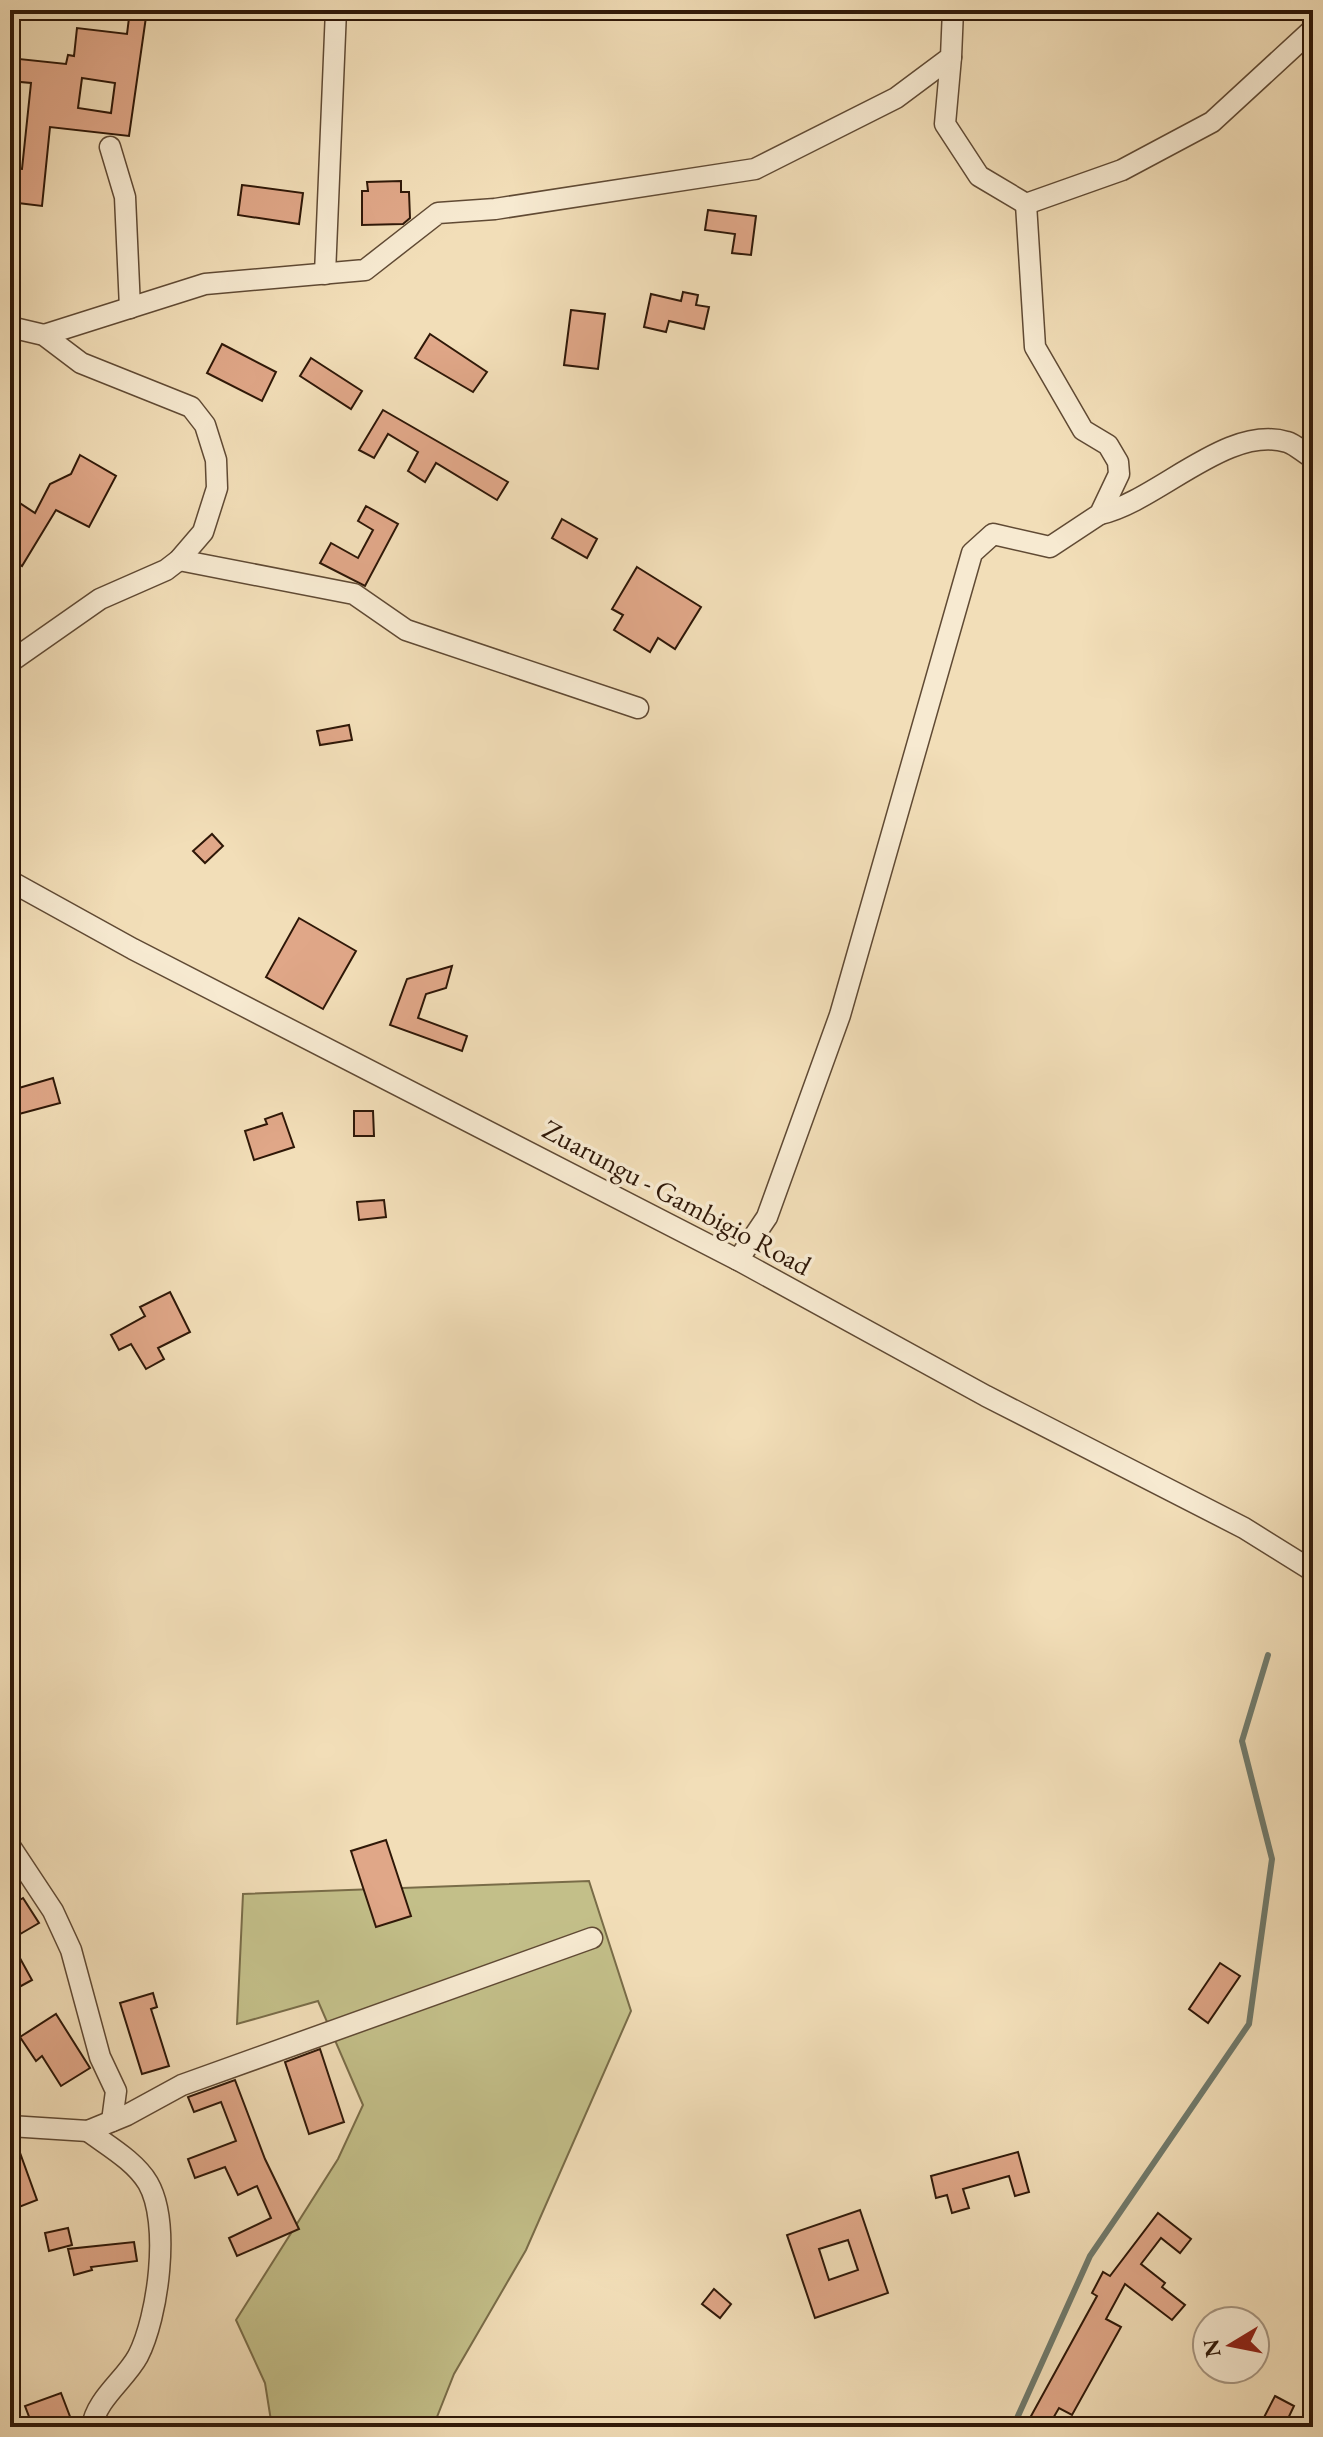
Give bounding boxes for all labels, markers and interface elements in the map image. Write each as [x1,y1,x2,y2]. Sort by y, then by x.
street label: Zuarungu - Gambigio Road [536,1111,818,1284]
north arrow [1191,2305,1271,2385]
text: N [1196,2337,1228,2360]

